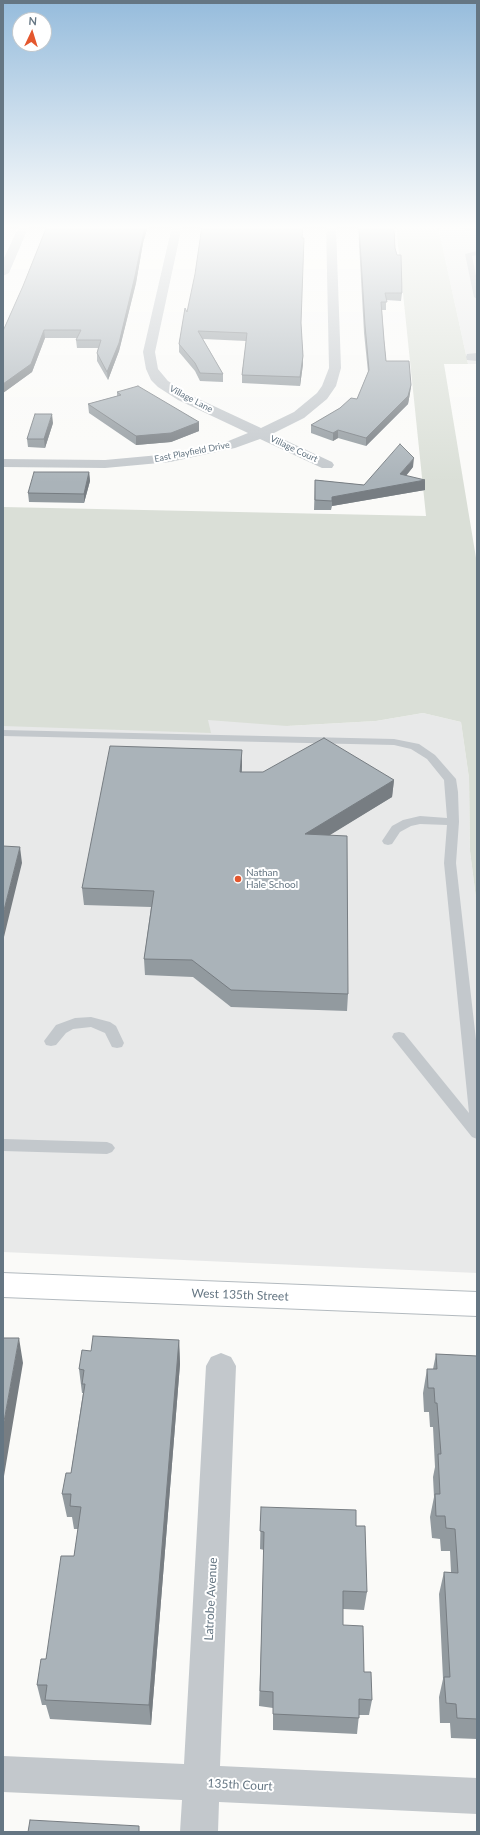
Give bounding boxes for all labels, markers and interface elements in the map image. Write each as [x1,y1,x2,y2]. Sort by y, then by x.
north arrow [12,12,52,52]
text: N [28,14,37,27]
street label: Village Lane [167,383,215,415]
street label: Village Court [269,433,319,465]
street label: East Playfield Drive [153,439,231,465]
place label: Nathan Hale School [246,867,298,890]
marker: Nathan Hale School [233,874,243,884]
street label: West 135th Street [191,1286,289,1304]
street label: Latrobe Avenue [202,1557,220,1641]
street label: 135th Court [207,1776,273,1794]

